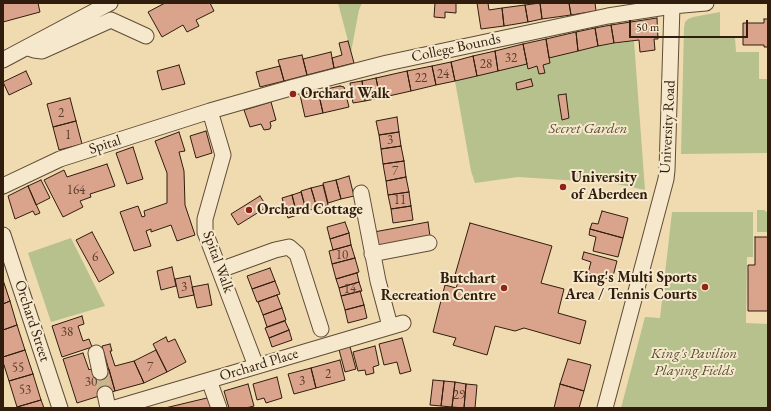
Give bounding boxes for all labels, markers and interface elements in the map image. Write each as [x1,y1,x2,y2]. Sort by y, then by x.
scale bar [631,12,750,38]
text: 50 m [636,19,659,35]
street label: College Bounds [410,30,502,66]
house number: 32 [505,50,517,66]
house number: 28 [480,56,492,72]
house number: 24 [437,66,449,82]
house number: 22 [415,70,427,86]
street label: University Road [657,80,679,174]
place label: Orchard Walk [301,85,390,103]
marker: Orchard Walk [288,89,298,99]
house number: 2 [58,105,64,121]
park label: Secret Garden [549,120,627,138]
house number: 1 [65,127,71,143]
street label: Spital [87,131,123,159]
house number: 3 [387,132,393,148]
house number: 7 [392,163,398,179]
place label: University of Aberdeen [571,169,648,204]
house number: 164 [67,182,85,198]
marker: University of Aberdeen [558,182,568,192]
house number: 11 [394,192,406,208]
place label: Orchard Cottage [257,201,363,219]
marker: Orchard Cottage [244,205,254,215]
street label: Spital Walk [198,229,238,295]
house number: 10 [336,247,348,263]
house number: 6 [92,249,98,265]
place label: King's Multi Sports Area / Tennis Courts [565,269,697,304]
place label: Butchart Recreation Centre [381,270,496,305]
street label: Orchard Street [10,278,54,364]
house number: 3 [181,279,187,295]
house number: 14 [344,281,356,297]
marker: King's Multi Sports Area / Tennis Courts [700,282,710,292]
marker: Butchart Recreation Centre [499,283,509,293]
house number: 38 [61,324,73,340]
street label: Orchard Place [217,344,301,386]
park label: King's Pavilion Playing Fields [651,345,737,380]
house number: 7 [147,359,153,375]
house number: 55 [12,360,24,376]
house number: 2 [325,366,331,382]
house number: 3 [299,373,305,389]
house number: 30 [85,374,97,390]
house number: 53 [19,382,31,398]
house number: 29 [453,387,465,403]

